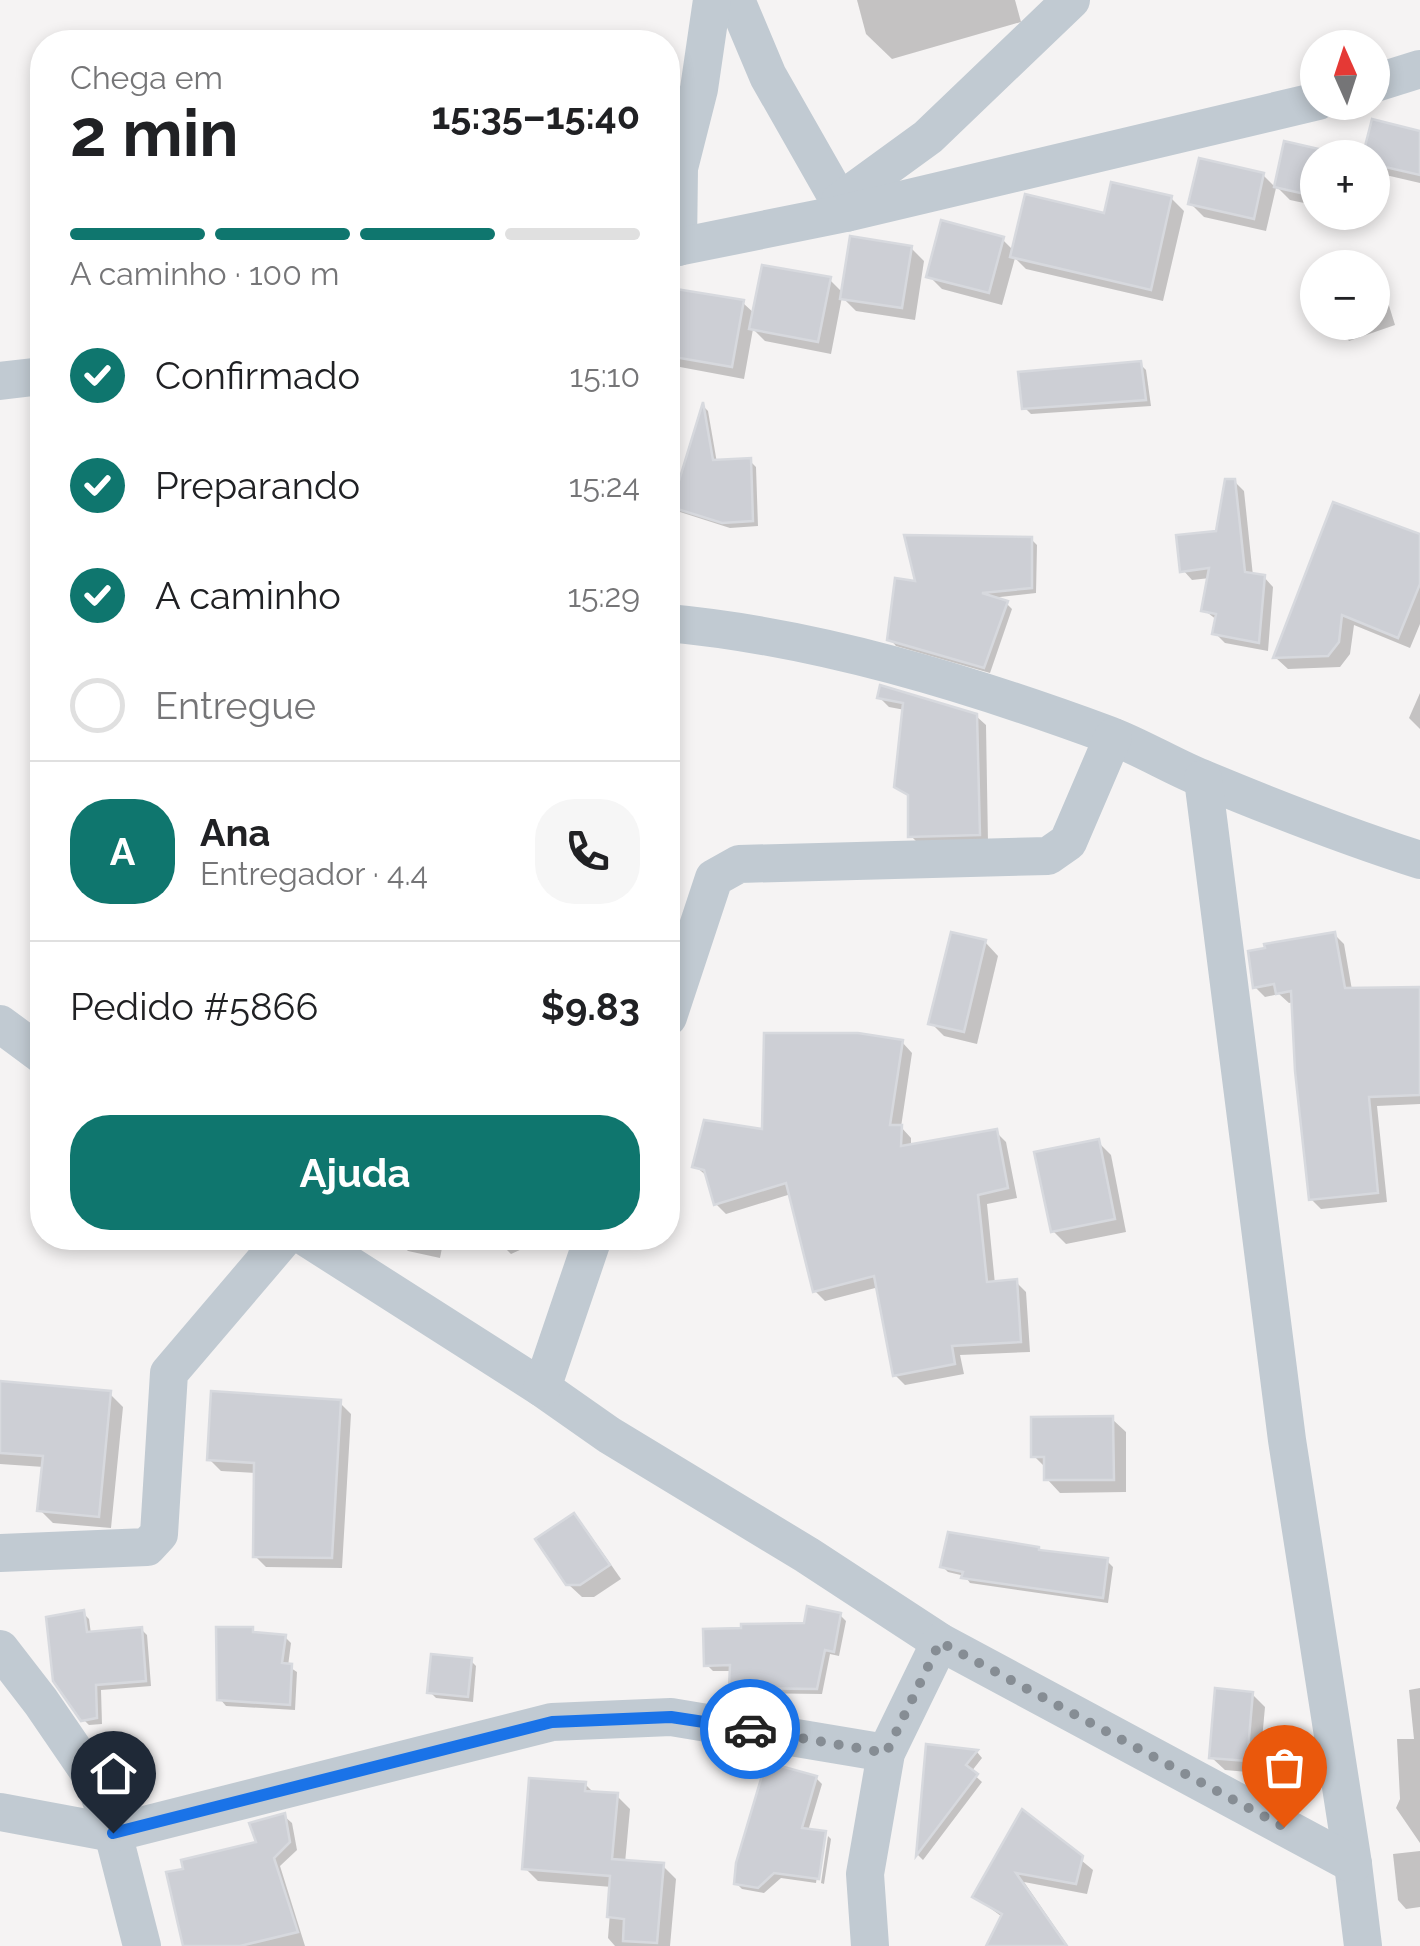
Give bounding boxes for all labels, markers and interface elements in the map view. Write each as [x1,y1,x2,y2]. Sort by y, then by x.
north arrow [1300,30,1390,120]
map controls [1300,30,1390,340]
text: Chega em [70,59,223,96]
text: 15:35–15:40 [431,93,640,138]
text: 2 min [70,95,239,171]
button: + [1300,140,1390,230]
button: − [1300,250,1390,340]
text: A caminho · 100 m [70,255,339,292]
icon: check [70,348,125,403]
text: Confirmado [155,353,360,398]
text: 15:10 [570,357,640,394]
icon: check [70,458,125,513]
text: Preparando [155,463,360,508]
text: 15:24 [569,467,640,504]
icon: check [70,568,125,623]
text: A caminho [155,573,341,618]
text: 15:29 [567,577,640,614]
text: Entregue [155,683,316,728]
button: phone [535,799,640,904]
text: Ana [200,810,270,855]
text: A [110,829,135,874]
text: Entregador · 4.4 [200,855,428,892]
text: Pedido #5866 [70,984,318,1029]
text: $9.83 [541,984,640,1029]
button: Ajuda [70,1115,640,1230]
courier [700,1679,800,1779]
icon: car [723,1702,778,1757]
pin [1242,1725,1327,1828]
pin [71,1731,156,1834]
icon: bag [1257,1740,1312,1795]
icon: home [86,1746,141,1801]

